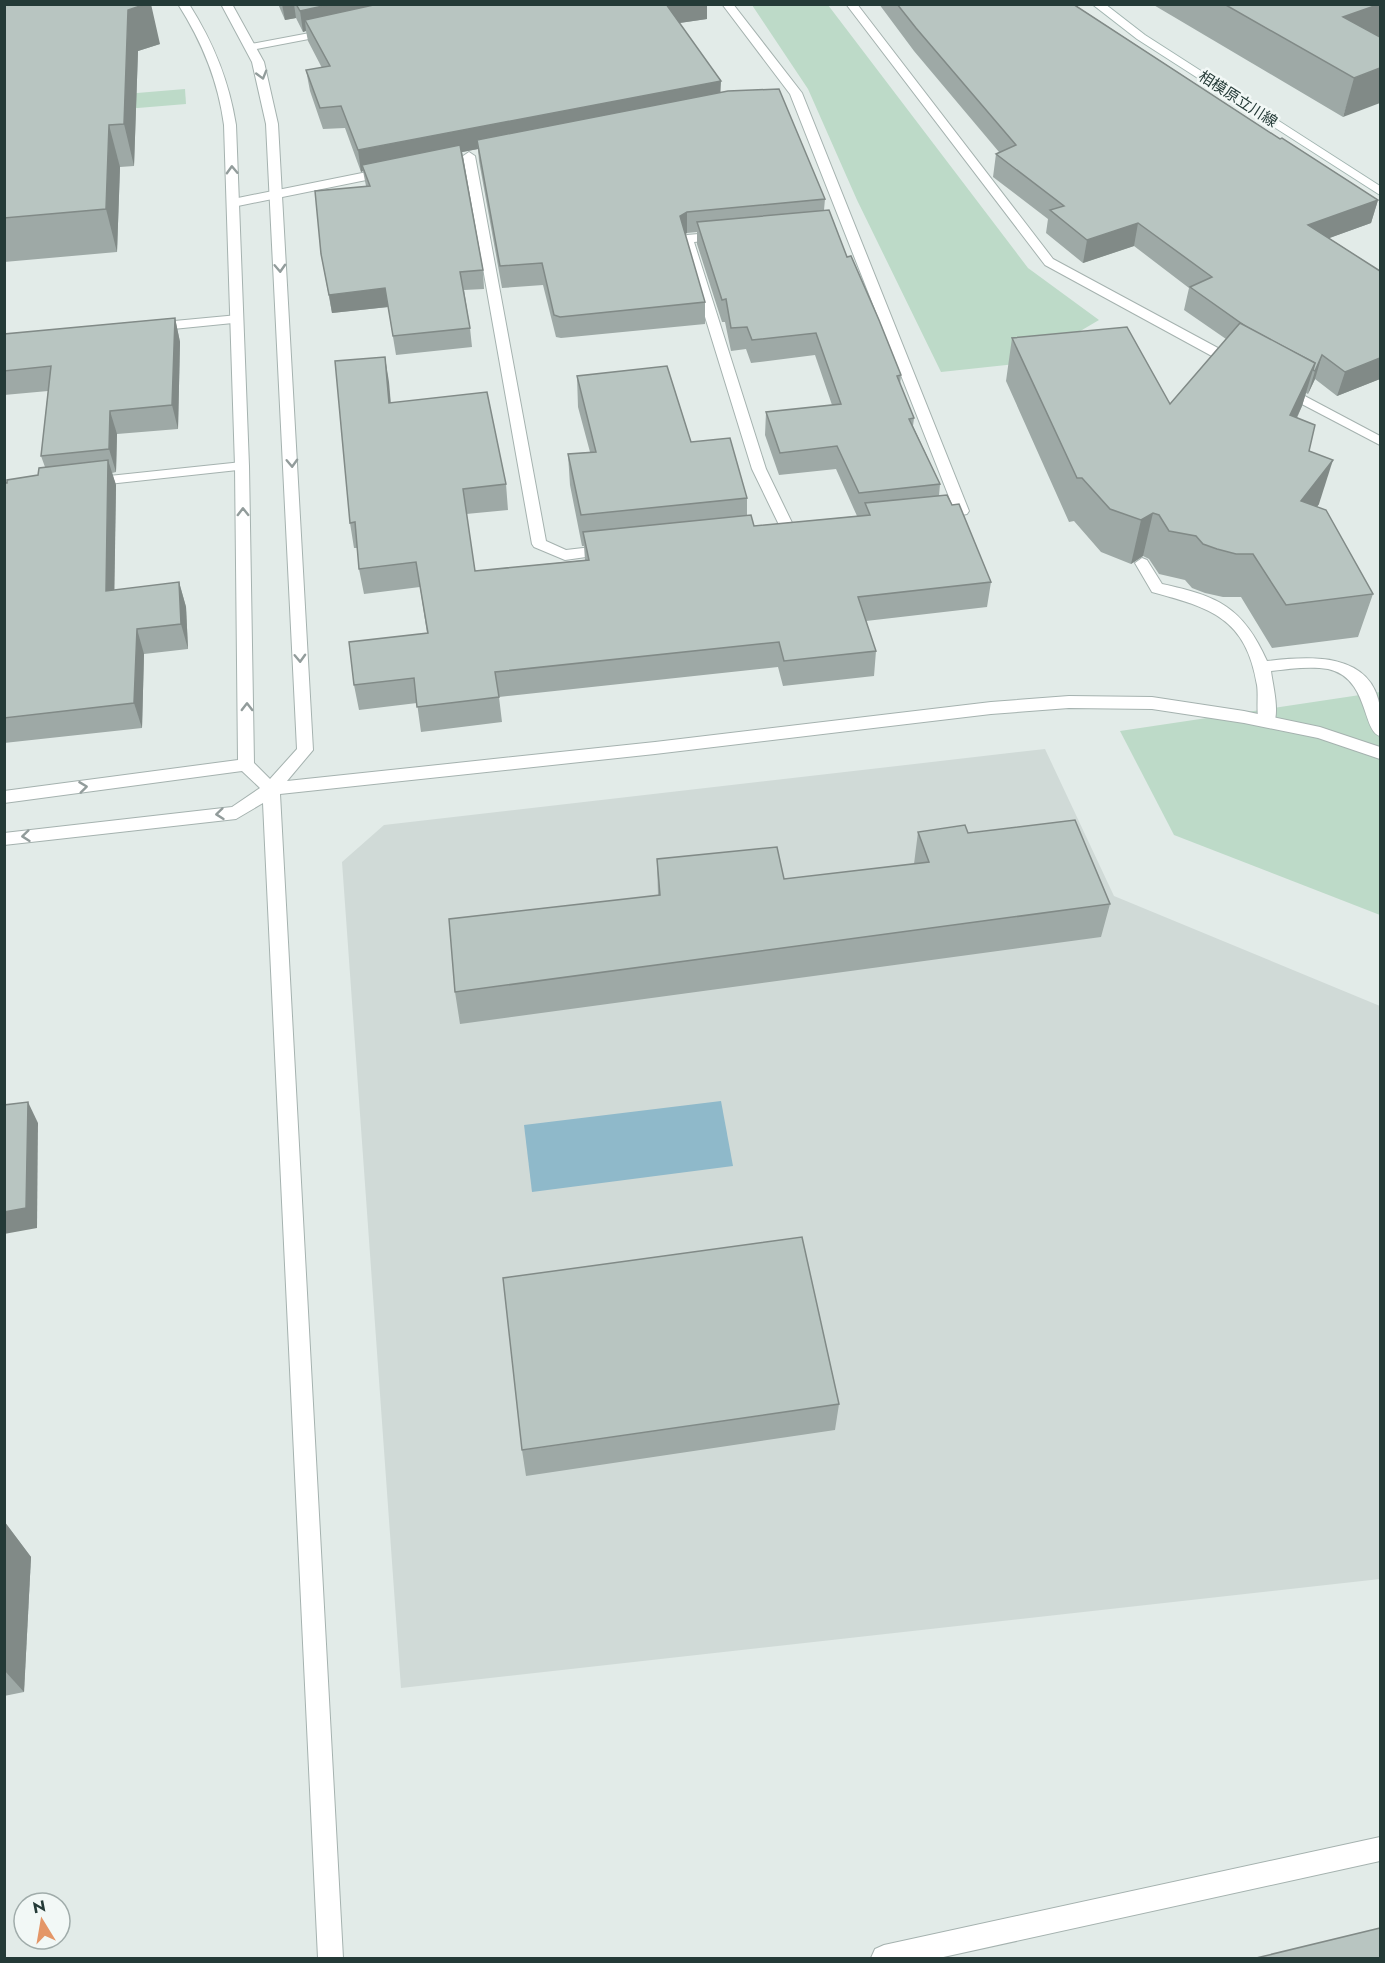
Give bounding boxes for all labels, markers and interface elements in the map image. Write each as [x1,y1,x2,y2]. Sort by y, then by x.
street label: 相模原立川線 [1194,65,1282,133]
one-way arrow [255,69,267,80]
one-way arrow [226,165,238,174]
one-way arrow [274,264,287,273]
one-way arrow [285,459,298,468]
one-way arrow [237,507,250,516]
one-way arrow [294,653,306,662]
one-way arrow [241,702,253,711]
one-way arrow [79,781,88,794]
one-way arrow [215,808,225,820]
one-way arrow [22,830,31,842]
north arrow [12,1891,72,1951]
text: N [31,1894,48,1919]

